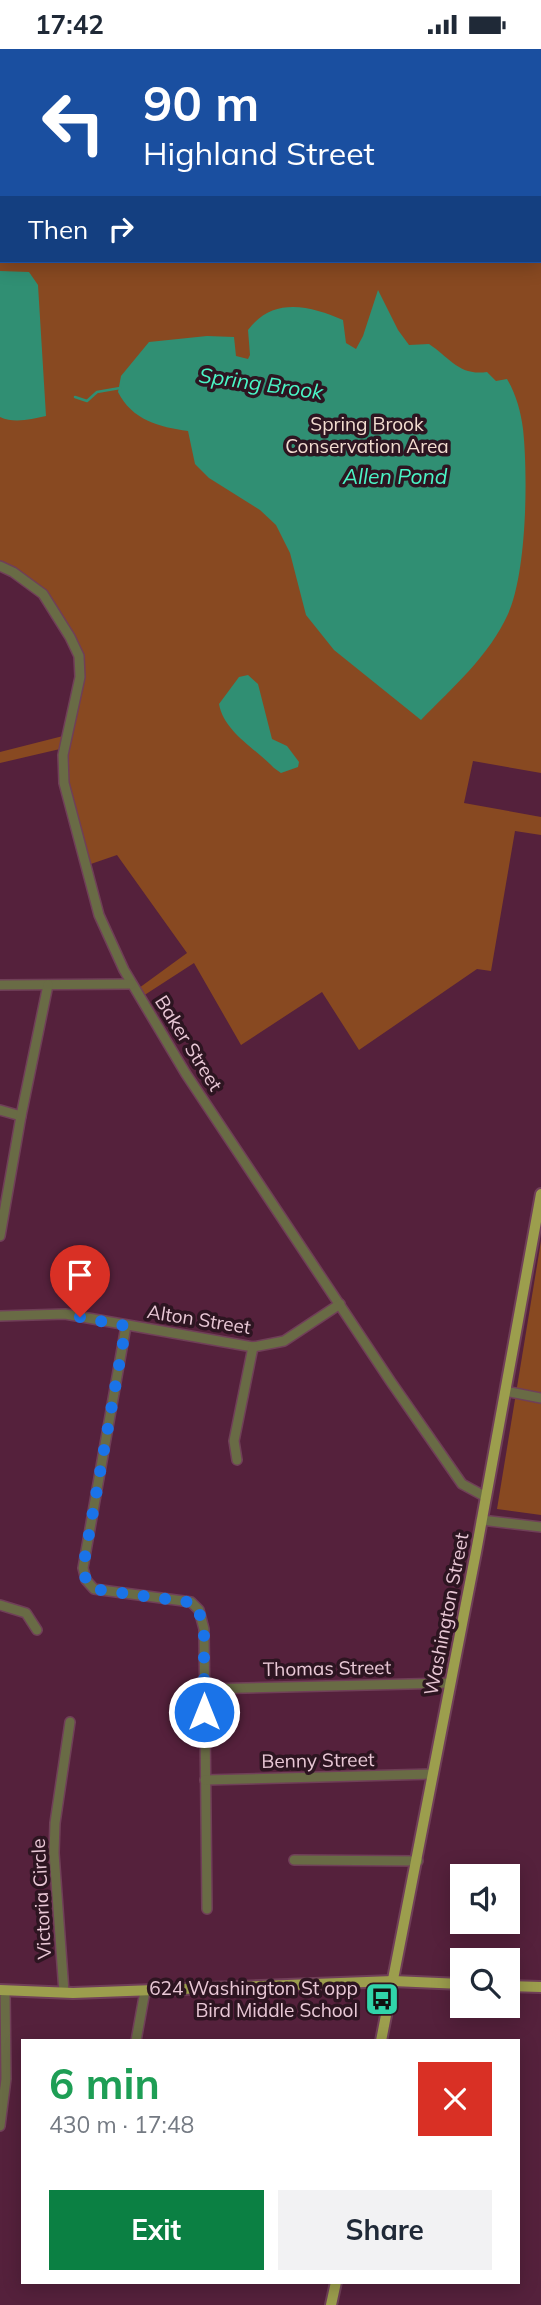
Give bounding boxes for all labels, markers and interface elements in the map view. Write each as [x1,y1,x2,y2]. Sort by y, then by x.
text: 17:42 [35,8,104,41]
text: 90 m [143,72,259,133]
icon: left [28,77,119,168]
text: Highland Street [143,133,375,173]
icon: right [102,210,140,248]
text: Then [28,213,88,246]
water label: Spring Brook [197,361,326,405]
park label: Spring Brook Conservation Area [285,412,449,458]
water label: Allen Pond [342,463,448,489]
street label: Baker Street [150,991,228,1096]
pin [50,1245,110,1317]
icon: arrive [61,1256,99,1294]
street label: Alton Street [146,1299,253,1339]
street label: Washington Street [418,1530,474,1697]
street label: Thomas Street [263,1655,392,1681]
position arrow [167,1675,241,1749]
street label: Benny Street [261,1747,375,1773]
street label: Victoria Circle [26,1838,56,1960]
map controls [450,1864,520,2018]
button: sound [450,1864,520,1934]
button: search [450,1948,520,2018]
place label: 624 Washington St opp Bird Middle School [149,1976,358,2022]
bus stop icon: 624 Washington St opp Bird Middle School [363,1980,401,2018]
text: 6 min [49,2057,160,2110]
button: close [418,2062,492,2136]
text: 430 m · 17:48 [49,2110,194,2139]
button: Exit [49,2190,264,2270]
button: Share [278,2190,492,2270]

